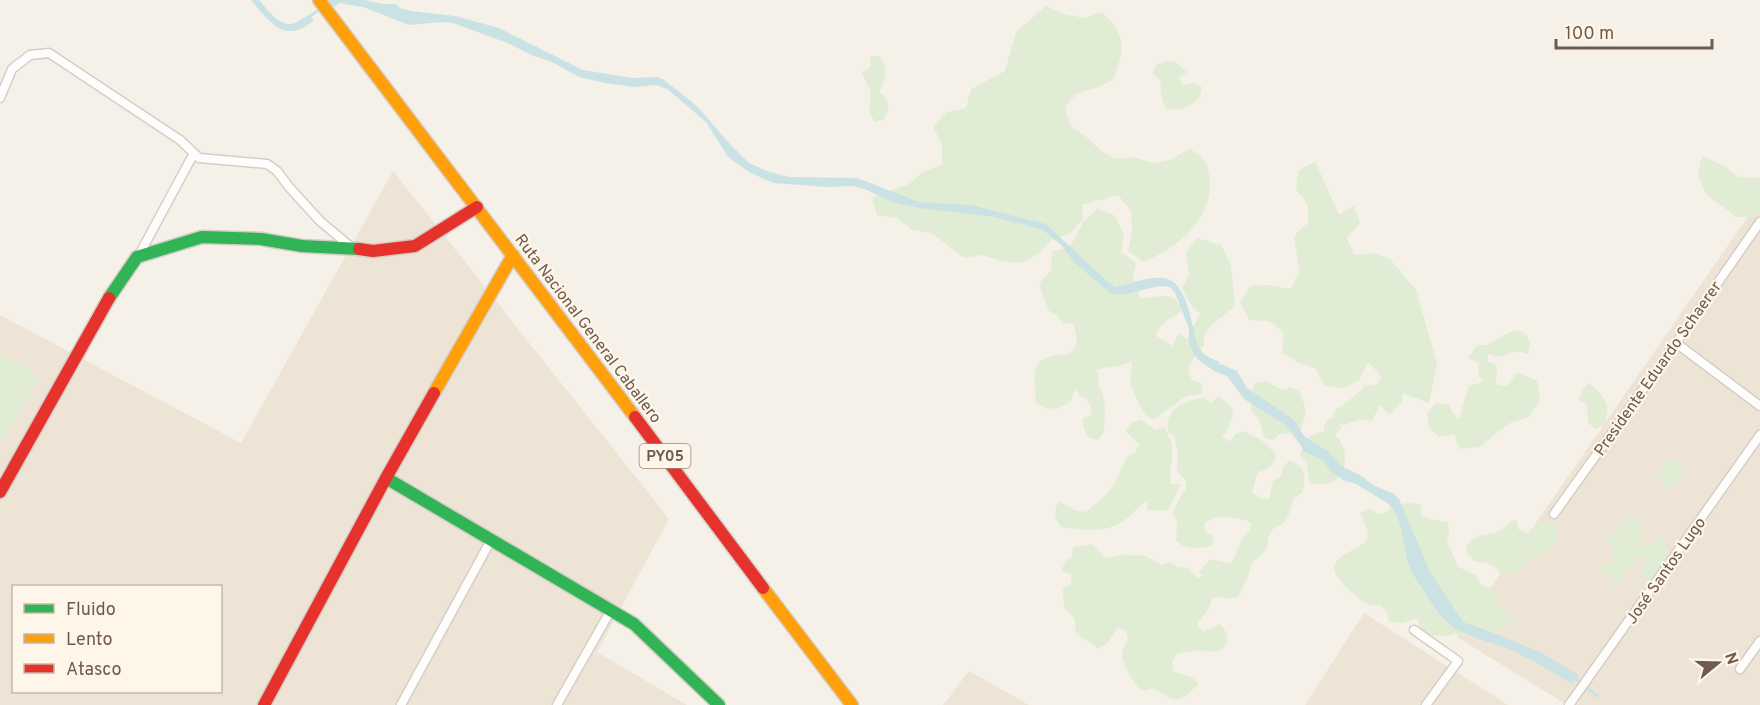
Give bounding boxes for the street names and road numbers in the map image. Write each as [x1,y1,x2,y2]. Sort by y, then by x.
street label: Ruta Nacional General Caballero [510,231,665,428]
street label: Presidente Eduardo Schaerer [1591,278,1727,460]
road number: PY05 [640,444,690,468]
street label: José Santos Lugo [1622,514,1711,628]

